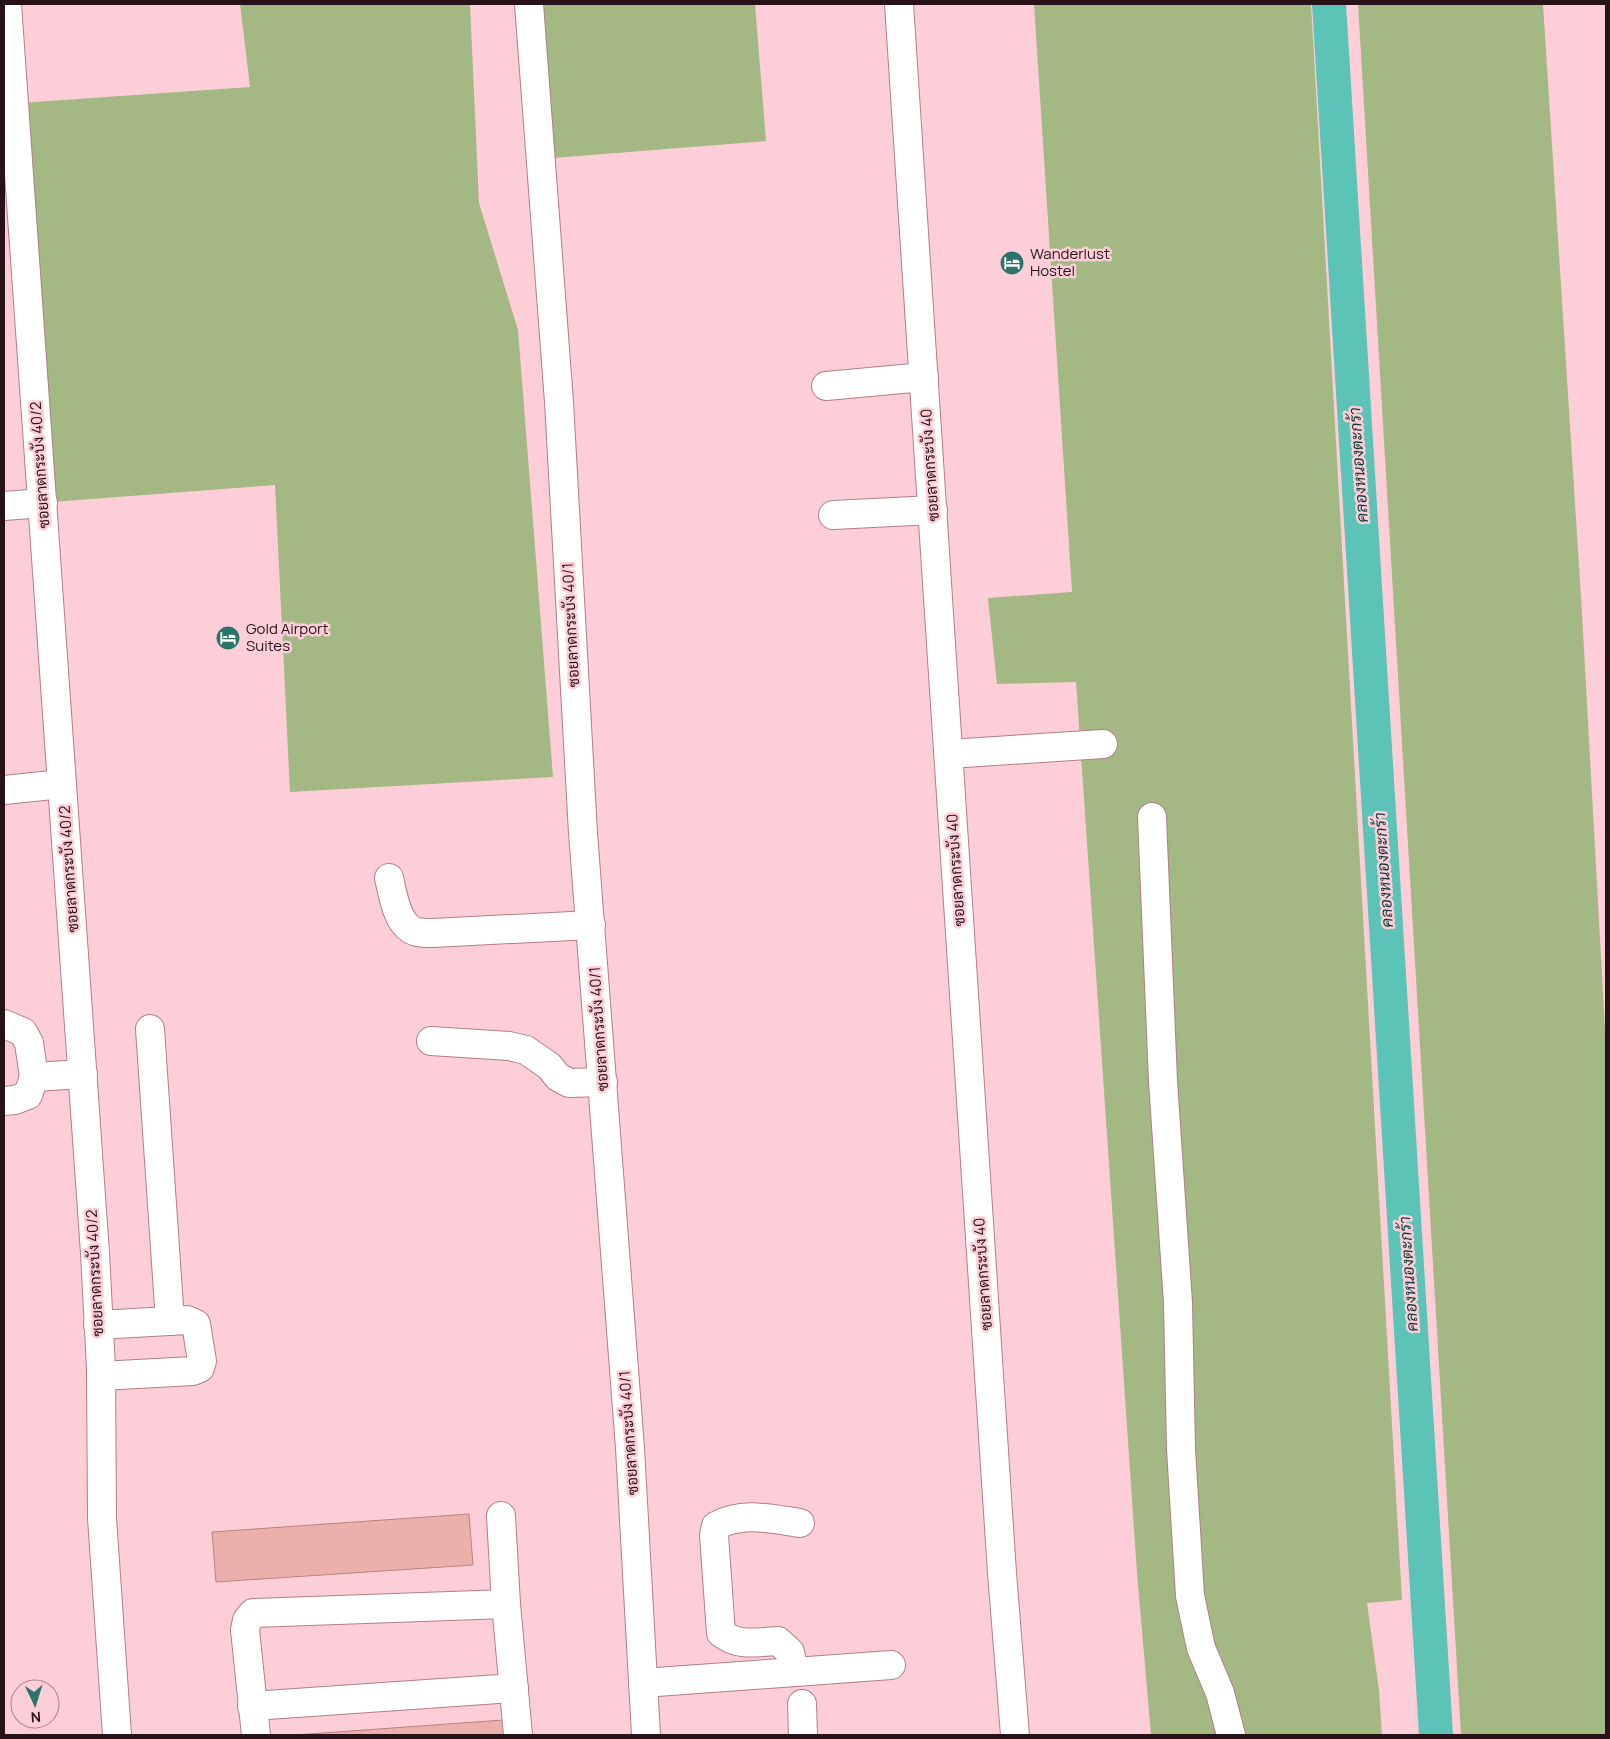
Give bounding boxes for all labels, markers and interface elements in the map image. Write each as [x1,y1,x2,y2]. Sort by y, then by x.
place label: Wanderlust Hostel [1030,243,1110,281]
hotel icon: Wanderlust Hostel [999,250,1025,276]
street label: ซอยลาดกระบัง 40/2 [25,401,54,529]
water label: คลองหนองตะกร้า [1343,406,1373,523]
street label: ซอยลาดกระบัง 40 [915,408,944,522]
street label: ซอยลาดกระบัง 40/1 [557,562,584,688]
place label: Gold Airport Suites [246,618,328,656]
hotel icon: Gold Airport Suites [215,625,241,651]
street label: ซอยลาดกระบัง 40/2 [54,805,83,933]
water label: คลองหนองตะกร้า [1368,811,1398,928]
street label: ซอยลาดกระบัง 40 [941,813,970,927]
street label: ซอยลาดกระบัง 40/1 [584,966,613,1092]
street label: ซอยลาดกระบัง 40/2 [81,1209,108,1337]
water label: คลองหนองตะกร้า [1393,1215,1423,1332]
street label: ซอยลาดกระบัง 40 [968,1217,997,1331]
street label: ซอยลาดกระบัง 40/1 [614,1370,643,1496]
north arrow [10,1679,60,1729]
text: N [30,1708,42,1727]

